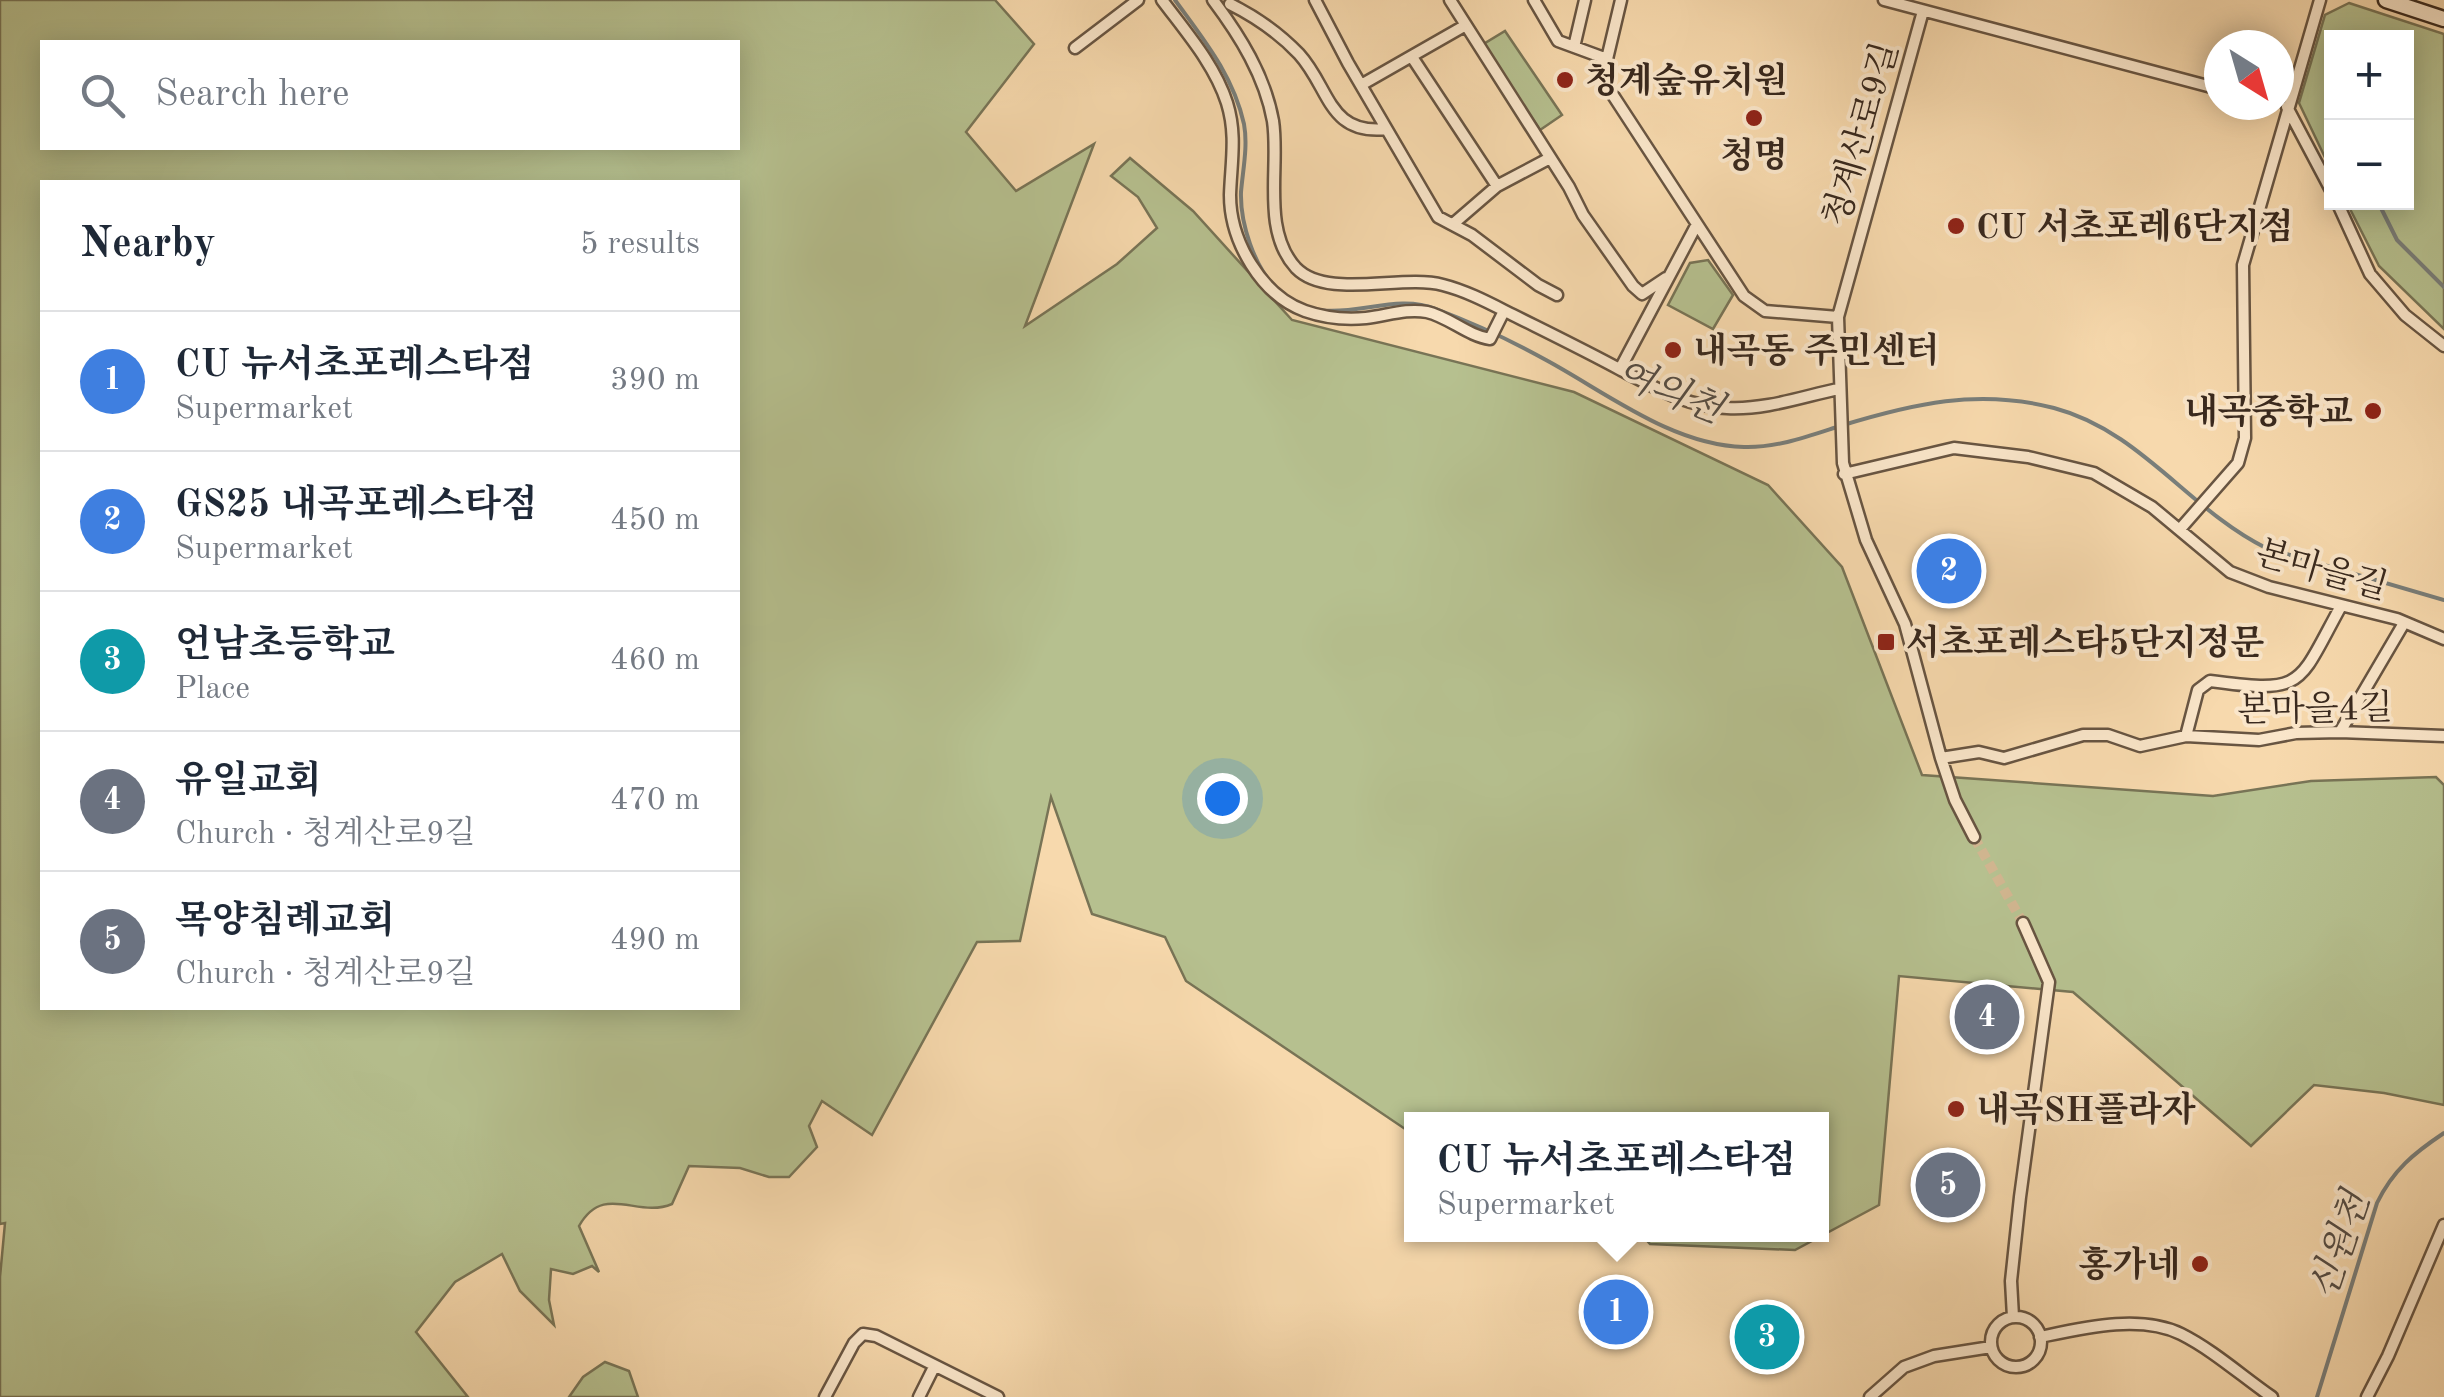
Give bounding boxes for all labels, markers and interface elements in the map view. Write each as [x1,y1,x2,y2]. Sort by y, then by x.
north arrow [2204,30,2294,120]
map controls [2324,30,2414,210]
button: + [2324,30,2414,120]
street label: 청계산로9길 [1817,38,1905,231]
search box [40,40,740,150]
place label: 청계숲유치원 [1585,61,1788,100]
icon: search [75,68,130,123]
marker: 청계숲유치원 [1554,69,1576,91]
text: Search here [155,76,350,114]
marker: 청명 [1743,107,1765,129]
button: − [2324,120,2414,210]
place label: 청명 [1720,136,1788,175]
place label: CU 서초포레6단지점 [1976,207,2294,246]
marker: CU 서초포레6단지점 [1945,215,1967,237]
text: Nearby [80,224,216,266]
text: 5 results [580,229,700,261]
place label: 내곡동 주민센터 [1693,331,1939,370]
marker: 내곡동 주민센터 [1662,339,1684,361]
text: CU 뉴서초포레스타점 [175,347,535,385]
water label: 여의천 [1611,351,1731,432]
text: 1 [103,365,122,397]
text: 390 m [610,365,700,397]
place label: 내곡중학교 [2184,392,2353,431]
text: Supermarket [175,394,353,426]
marker: 내곡중학교 [2362,400,2384,422]
text: GS25 내곡포레스타점 [175,487,538,525]
text: 2 [103,505,122,537]
text: 450 m [610,505,700,537]
street label: 본마을길 [2251,533,2392,607]
text: Supermarket [175,534,353,566]
pin: 2 [1916,534,1982,608]
place label: 서초포레스타5단지정문 [1906,623,2265,662]
text: 언남초등학교 [175,627,395,665]
marker: 서초포레스타5단지정문 [1875,631,1897,653]
text: 3 [103,645,122,677]
text: 460 m [610,645,700,677]
text: Place [175,674,250,706]
street label: 본마을4길 [2237,689,2393,729]
text: 유일교회 [175,763,322,801]
your location [1197,773,1248,824]
text: 4 [103,785,122,817]
text: 470 m [610,785,700,817]
text: Church · 청계산로9길 [175,819,475,851]
text: 목양침례교회 [175,903,395,941]
text: 5 [103,925,122,957]
text: 490 m [610,925,700,957]
text: Church · 청계산로9길 [175,959,475,991]
pin: 4 [1954,980,2020,1054]
place label: 내곡SH플라자 [1976,1090,2196,1129]
marker: 내곡SH플라자 [1945,1098,1967,1120]
popup [1404,1112,1829,1242]
text: CU 뉴서초포레스타점 [1437,1143,1796,1181]
pin: 5 [1916,1148,1980,1222]
water label: 신원천 [2302,1184,2378,1304]
text: Supermarket [1437,1190,1615,1222]
place label: 홍가네 [2079,1245,2180,1284]
marker: 홍가네 [2189,1253,2211,1275]
pin: 1 [1584,1274,1648,1350]
pin: 3 [1734,1300,1800,1374]

